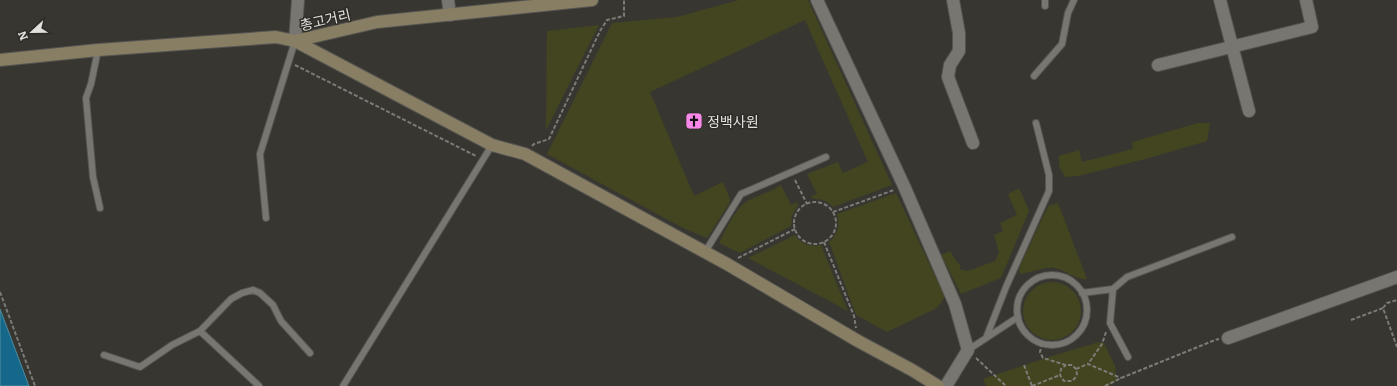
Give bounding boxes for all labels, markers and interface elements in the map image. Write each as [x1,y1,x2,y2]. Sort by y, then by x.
street label: 총고거리 [298,3,352,35]
north arrow [12,12,52,52]
text: N [13,29,31,43]
church icon: 정백사원 [684,111,704,131]
place label: 정백사원 [707,111,759,131]

